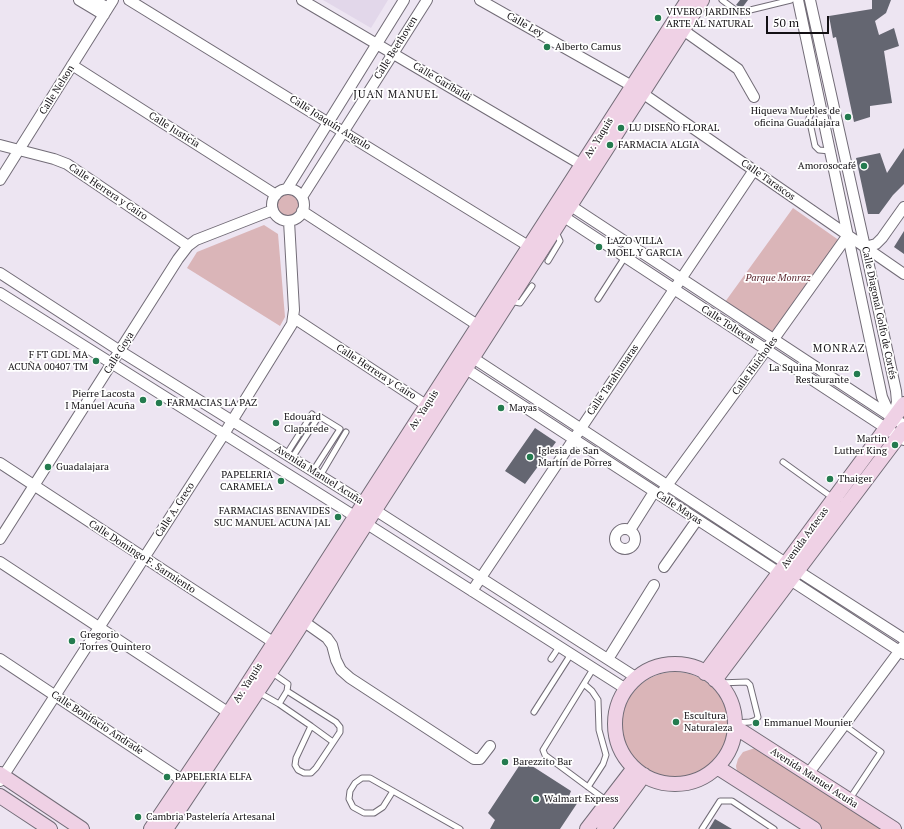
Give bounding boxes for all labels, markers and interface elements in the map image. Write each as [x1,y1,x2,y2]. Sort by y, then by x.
place label: VIVERO JARDINES ARTE AL NATURAL [666,6,753,30]
scale bar [768,8,831,34]
street label: Calle Ley [504,10,546,40]
marker: VIVERO JARDINES ARTE AL NATURAL [653,13,663,23]
street label: Calle Beethoven [372,14,420,82]
text: 50 m [773,15,799,30]
place label: Alberto Camus [555,41,621,53]
marker: Alberto Camus [542,42,552,52]
street label: Calle Garibaldi [411,60,473,104]
street label: Calle Nelson [37,63,77,117]
district label: JUAN MANUEL [353,88,439,102]
street label: Calle Joaquín Angulo [287,93,373,153]
place label: Hiqueva Muebles de oficina Guadalajara [751,105,840,128]
street label: Calle Justicia [146,110,202,150]
marker: Hiqueva Muebles de oficina Guadalajara [843,112,853,122]
street label: Av. Yaquis [582,116,616,160]
place label: LU DISEÑO FLORAL [629,122,719,134]
marker: LU DISEÑO FLORAL [616,123,626,133]
place label: FARMACIA ALGIA [618,139,699,151]
marker: FARMACIA ALGIA [605,140,615,150]
street label: Calle Tarascos [739,157,797,203]
place label: Amorosocafé [798,160,856,172]
street label: Calle Herrera y Cairo [66,161,150,223]
marker: Amorosocafé [859,161,869,171]
place label: LAZO VILLA MOEL Y GARCIA [607,235,682,258]
marker: LAZO VILLA MOEL Y GARCIA [594,242,604,252]
street label: Calle Diagonal Golfo de Cortés [859,245,899,381]
park label: Parque Monraz [745,272,811,284]
street label: Calle Toltecas [699,303,757,347]
street label: Calle Goya [101,330,137,376]
street label: Calle Huicholes [730,334,780,398]
street label: Calle Herrera y Cairo [334,342,418,402]
street label: Calle Tarahumaras [585,342,641,418]
district label: MONRAZ [813,342,865,356]
place label: F FT GDL MA ACUÑA 00407 TM [8,349,88,372]
marker: F FT GDL MA ACUÑA 00407 TM [91,356,101,366]
place label: La Squina Monraz Restaurante [769,362,849,386]
marker: La Squina Monraz Restaurante [852,369,862,379]
place label: Pierre Lacosta I Manuel Acuña [65,388,135,412]
street label: Av. Yaquis [407,388,441,432]
marker: Pierre Lacosta I Manuel Acuña [138,395,148,405]
place label: FARMACIAS LA PAZ [167,397,257,409]
marker: FARMACIAS LA PAZ [154,398,164,408]
place label: Mayas [509,402,537,414]
marker: Mayas [496,403,506,413]
place label: Edouard Claparede [284,411,329,434]
marker: Edouard Claparede [271,418,281,428]
place label: Martin Luther King [834,433,887,456]
marker: Martin Luther King [890,440,900,450]
street label: Avenida Manuel Acuña [273,443,365,507]
place label: Iglesia de San Martín de Porres [538,445,612,468]
marker: Iglesia de San Martín de Porres [525,452,535,462]
place label: Guadalajara [56,461,109,473]
marker: Guadalajara [43,462,53,472]
place label: PAPELERIA CARAMELA [220,469,273,492]
place label: Thaiger [838,473,872,485]
marker: Thaiger [825,474,835,484]
marker: PAPELERIA CARAMELA [276,476,286,486]
street label: Calle A. Greco [153,480,197,540]
street label: Calle Mayas [653,489,705,527]
place label: FARMACIAS BENAVIDES SUC MANUEL ACUNA JAL [214,505,330,528]
street label: Avenida Aztecas [779,505,831,571]
marker: FARMACIAS BENAVIDES SUC MANUEL ACUNA JAL [333,512,343,522]
street label: Calle Domingo F. Sarmiento [86,518,198,596]
place label: Gregorio Torres Quintero [80,629,151,652]
marker: Gregorio Torres Quintero [67,636,77,646]
street label: Av. Yaquis [231,661,265,705]
street label: Calle Bonifacio Andrade [49,689,145,757]
place label: Escultura Naturaleza [684,710,733,734]
marker: Escultura Naturaleza [671,717,681,727]
place label: Emmanuel Mounier [764,717,852,729]
marker: Emmanuel Mounier [751,718,761,728]
street label: Avenida Manuel Acuña [768,745,860,811]
place label: Barezzito Bar [513,756,572,768]
marker: Barezzito Bar [500,757,510,767]
place label: PAPELERIA ELFA [175,771,252,783]
marker: PAPELERIA ELFA [162,772,172,782]
place label: Walmart Express [544,793,619,805]
marker: Walmart Express [531,794,541,804]
place label: Cambria Pastelería Artesanal [146,811,275,823]
marker: Cambria Pastelería Artesanal [133,812,143,822]

